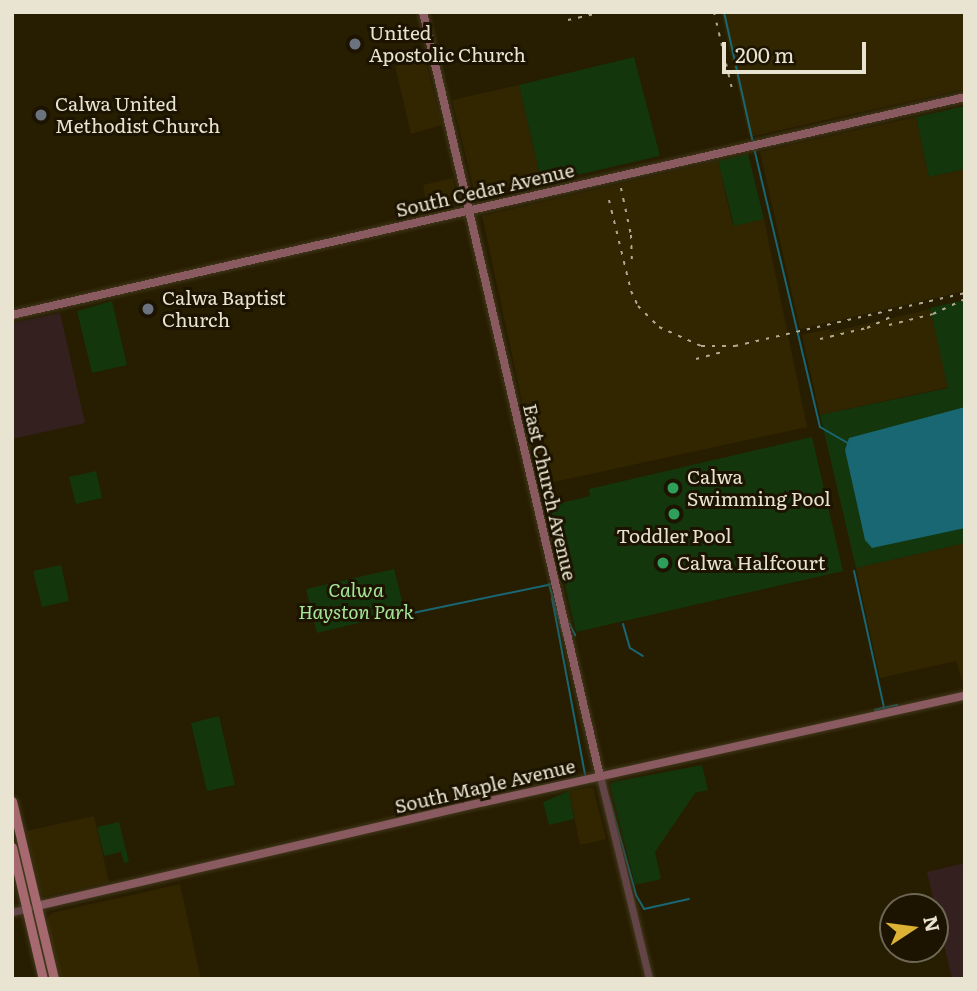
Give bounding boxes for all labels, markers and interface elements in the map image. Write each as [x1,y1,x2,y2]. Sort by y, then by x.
place label: United Apostolic Church [369,22,526,66]
scale bar [725,28,869,72]
marker: United Apostolic Church [347,36,363,52]
text: 200 m [735,38,795,69]
place label: Calwa United Methodist Church [55,93,220,137]
marker: Calwa United Methodist Church [33,107,49,123]
street label: South Cedar Avenue [394,158,576,222]
place label: Calwa Baptist Church [162,287,286,331]
marker: Calwa Baptist Church [140,301,156,317]
street label: East Church Avenue [519,401,581,583]
place label: Calwa Swimming Pool [687,466,831,510]
marker: Calwa Swimming Pool [665,480,681,496]
marker: Toddler Pool [666,506,682,522]
place label: Toddler Pool [616,525,732,547]
place label: Calwa Halfcourt [677,552,825,574]
marker: Calwa Halfcourt [655,555,671,571]
park label: Calwa Hayston Park [298,579,414,623]
street label: South Maple Avenue [392,754,578,818]
north arrow [879,893,949,963]
text: N [917,913,948,935]

